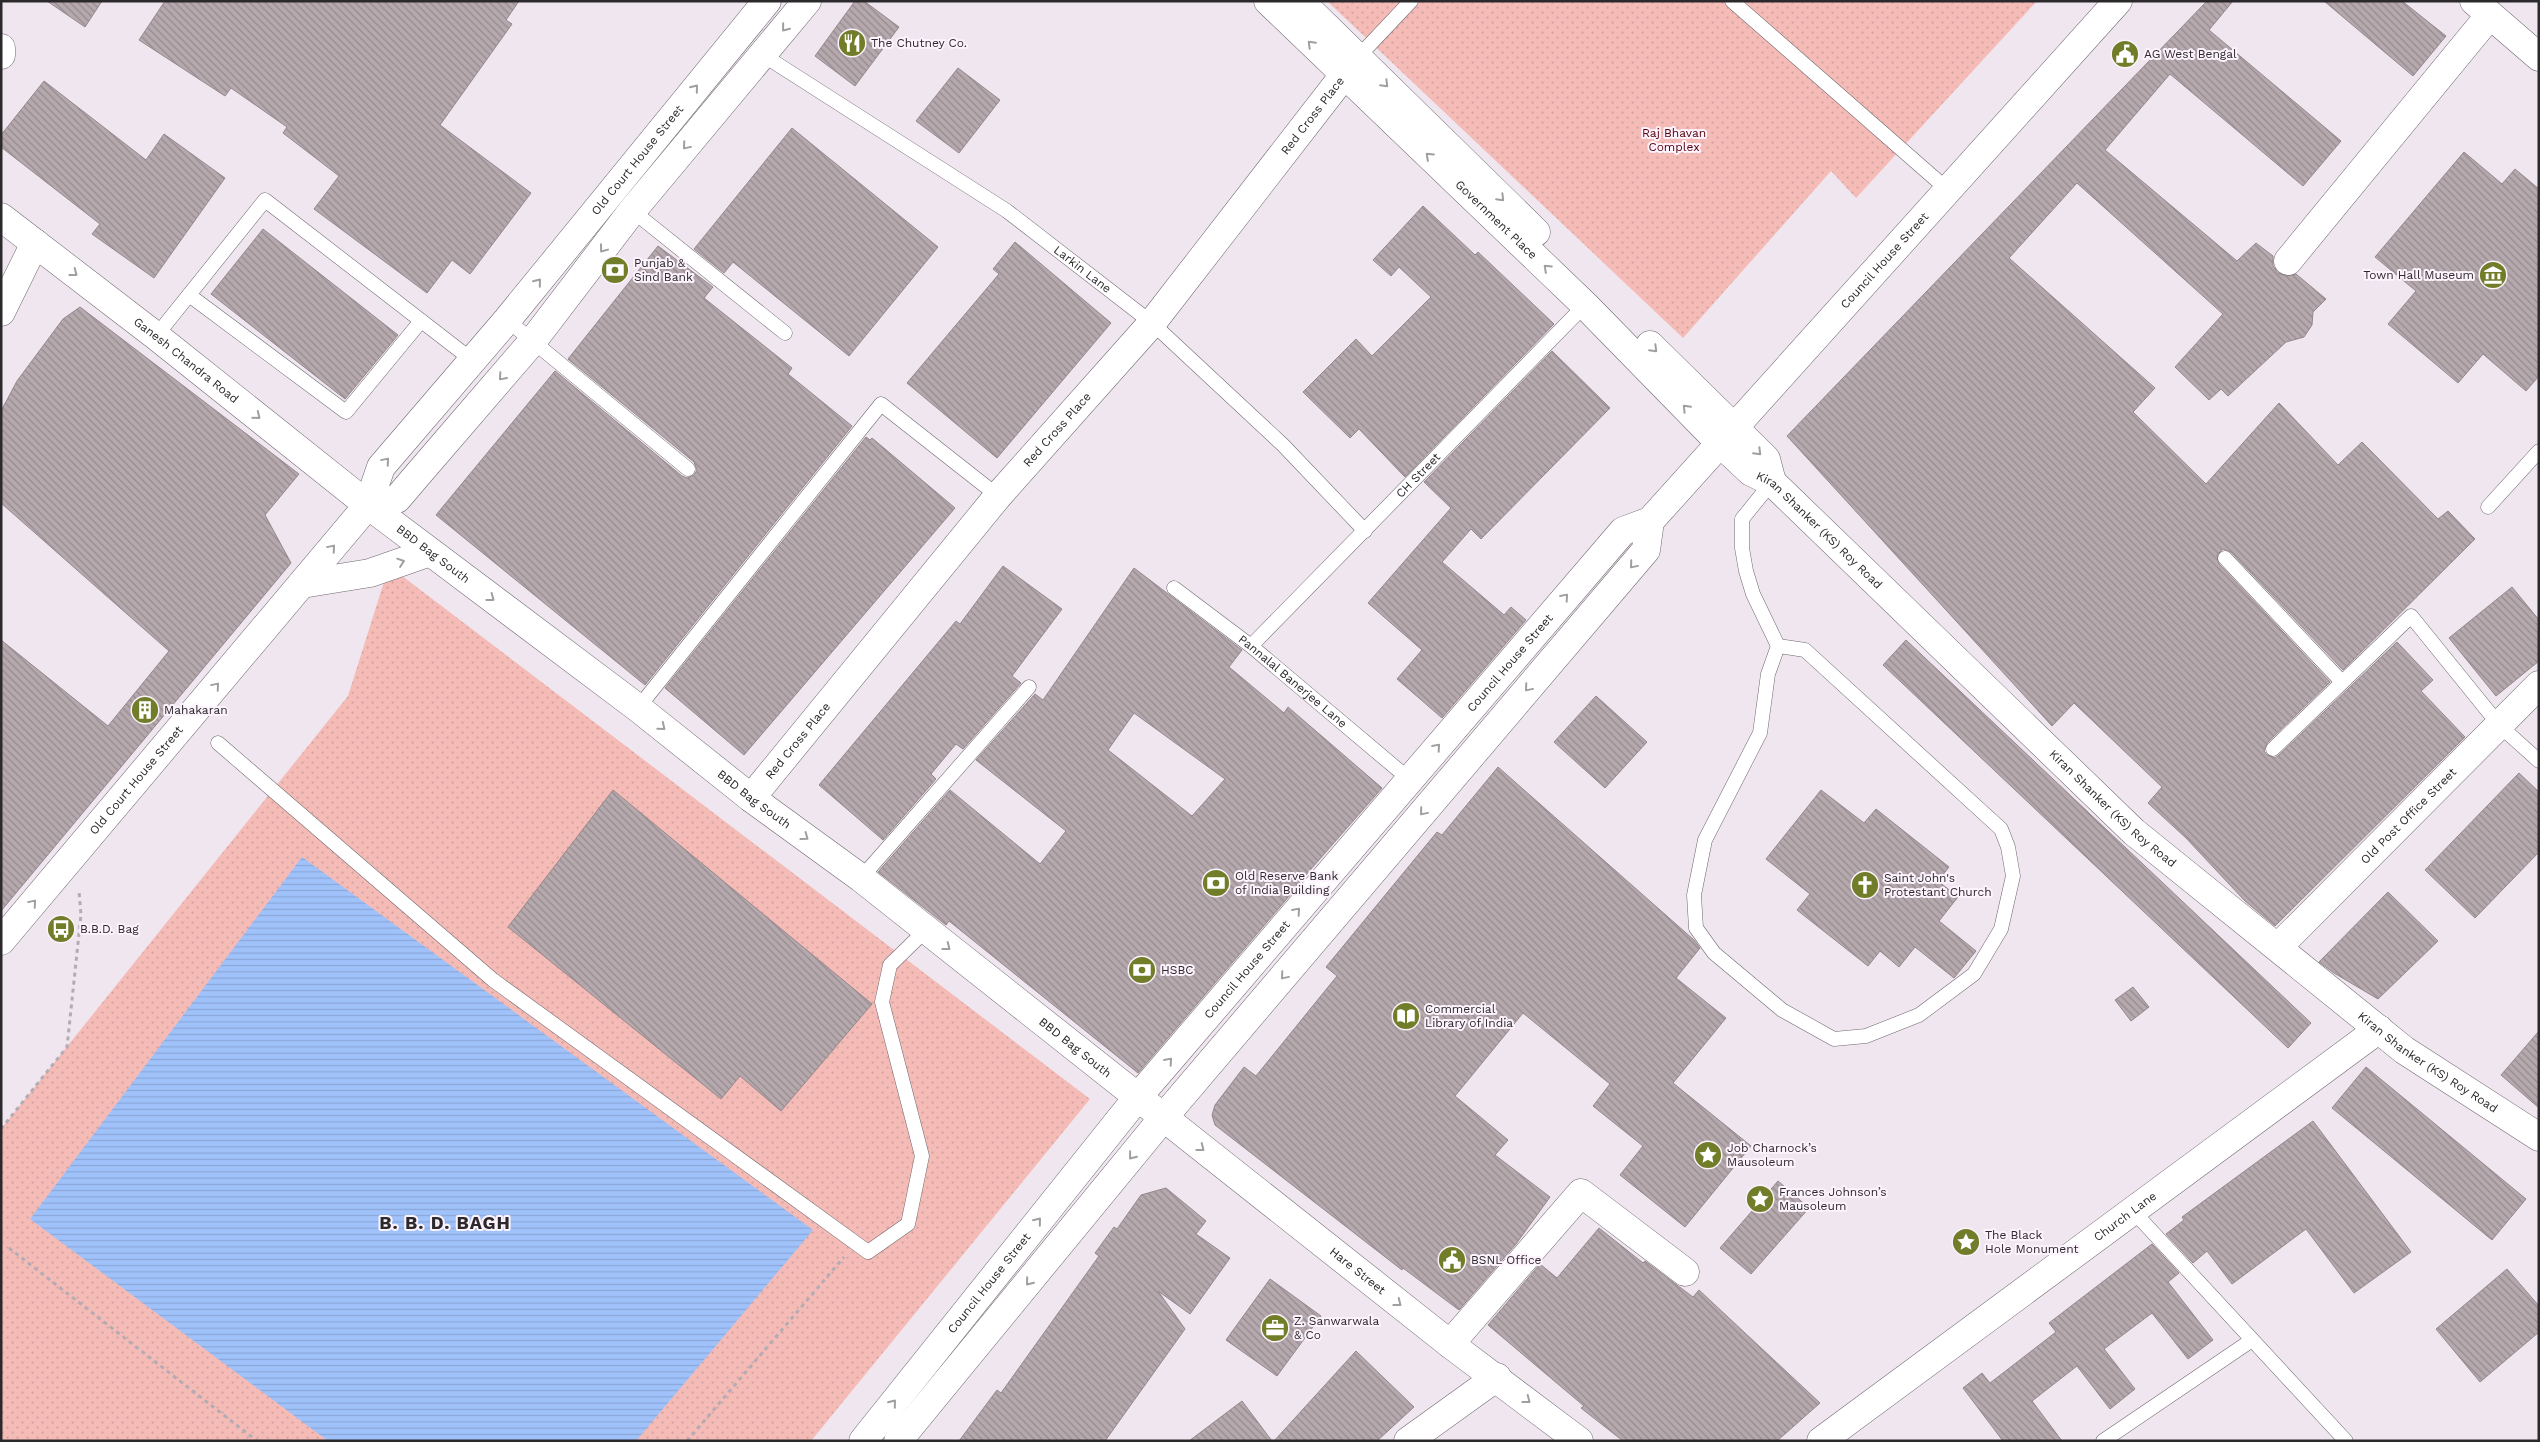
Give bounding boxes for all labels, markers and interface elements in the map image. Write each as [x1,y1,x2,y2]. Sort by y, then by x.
one-way arrow [782,22,790,31]
restaurant icon: The Chutney Co. [837,28,867,58]
place label: The Chutney Co. [871,36,967,50]
public building icon: AG West Bengal [2110,39,2140,69]
one-way arrow [1308,41,1317,50]
place label: AG West Bengal [2144,47,2237,61]
street label: Red Cross Place [1278,74,1347,157]
one-way arrow [1379,78,1388,87]
one-way arrow [690,85,698,94]
street label: Old Court House Street [588,102,686,218]
park label: Raj Bhavan Complex [1642,126,1706,154]
one-way arrow [684,140,692,149]
one-way arrow [1425,153,1434,162]
street label: Government Place [1452,177,1540,262]
one-way arrow [1495,192,1504,201]
street label: Council House Street [1838,210,1931,311]
street label: Larkin Lane [1051,243,1114,296]
one-way arrow [599,244,608,253]
bank icon: Punjab & Sind Bank [600,255,630,285]
place label: Punjab & Sind Bank [634,256,693,284]
museum icon: Town Hall Museum [2478,260,2508,290]
one-way arrow [1543,265,1552,274]
one-way arrow [68,267,78,276]
place label: Town Hall Museum [2363,268,2474,282]
one-way arrow [532,279,540,288]
street label: Ganesh Chandra Road [131,314,241,406]
one-way arrow [1648,343,1657,352]
one-way arrow [499,371,508,380]
street label: Red Cross Place [1020,390,1094,470]
one-way arrow [1683,405,1692,414]
one-way arrow [251,411,260,419]
one-way arrow [1753,446,1762,455]
street label: CH Street [1393,450,1443,501]
one-way arrow [380,457,389,466]
street label: Kiran Shanker (KS) Roy Road [1754,469,1885,592]
street label: BBD Bag South [394,522,473,586]
one-way arrow [327,545,335,554]
one-way arrow [396,558,404,568]
one-way arrow [1630,559,1639,568]
one-way arrow [485,592,494,600]
one-way arrow [1560,594,1569,603]
street label: Council House Street [1464,611,1556,715]
street label: Pannalal Banerjee Lane [1236,632,1350,731]
one-way arrow [211,682,220,691]
one-way arrow [1525,683,1534,692]
building icon: Mahakaran [130,695,160,725]
street label: Red Cross Place [762,700,833,782]
place label: Mahakaran [164,703,228,717]
one-way arrow [656,722,665,730]
street label: Old Court House Street [87,723,186,838]
one-way arrow [1431,744,1440,753]
street label: Kiran Shanker (KS) Roy Road [2046,747,2179,870]
street label: Old Post Office Street [2358,765,2459,867]
street label: BBD Bag South [715,767,793,832]
one-way arrow [1420,807,1429,816]
one-way arrow [799,832,808,840]
bank icon: Old Reserve Bank of India Building [1201,868,1231,898]
place label: Old Reserve Bank of India Building [1235,869,1338,897]
church icon: Saint John's Protestant Church [1850,870,1880,900]
place label: Saint John's Protestant Church [1884,871,1992,899]
one-way arrow [27,900,36,909]
one-way arrow [1291,907,1300,916]
bus stop icon: B.B.D. Bag [46,914,76,944]
street label: Council House Street [1201,918,1293,1021]
place label: B.B.D. Bag [80,922,139,936]
one-way arrow [942,941,951,950]
bank icon: HSBC [1127,955,1157,985]
place label: HSBC [1161,963,1194,977]
one-way arrow [1281,970,1289,979]
library icon: Commercial Library of India [1391,1001,1421,1031]
place label: Commercial Library of India [1425,1002,1513,1030]
street label: Kiran Shanker (KS) Roy Road [2355,1009,2500,1116]
street label: BBD Bag South [1036,1015,1114,1080]
one-way arrow [1163,1057,1172,1066]
place icon: Job Charnock’s Mausoleum [1693,1140,1723,1170]
place label: Job Charnock’s Mausoleum [1727,1141,1817,1169]
one-way arrow [1195,1143,1204,1151]
one-way arrow [1129,1150,1137,1159]
place icon: Frances Johnson’s Mausoleum [1745,1184,1775,1214]
place label: Frances Johnson’s Mausoleum [1779,1185,1886,1213]
street label: Church Lane [2091,1189,2159,1244]
district label: B. B. D. BAGH [379,1212,511,1233]
one-way arrow [1033,1218,1041,1227]
place icon: The Black Hole Monument [1951,1227,1981,1257]
place label: The Black Hole Monument [1985,1228,2079,1256]
street label: Council House Street [945,1230,1033,1336]
street label: Hare Street [1327,1244,1388,1297]
public building icon: BSNL Office [1437,1245,1467,1275]
place label: BSNL Office [1471,1253,1542,1267]
one-way arrow [1025,1276,1034,1285]
one-way arrow [1392,1297,1401,1305]
office icon: Z. Sanwarwala & Co [1260,1313,1290,1343]
place label: Z. Sanwarwala & Co [1294,1314,1379,1342]
one-way arrow [1522,1395,1531,1404]
one-way arrow [888,1399,897,1408]

